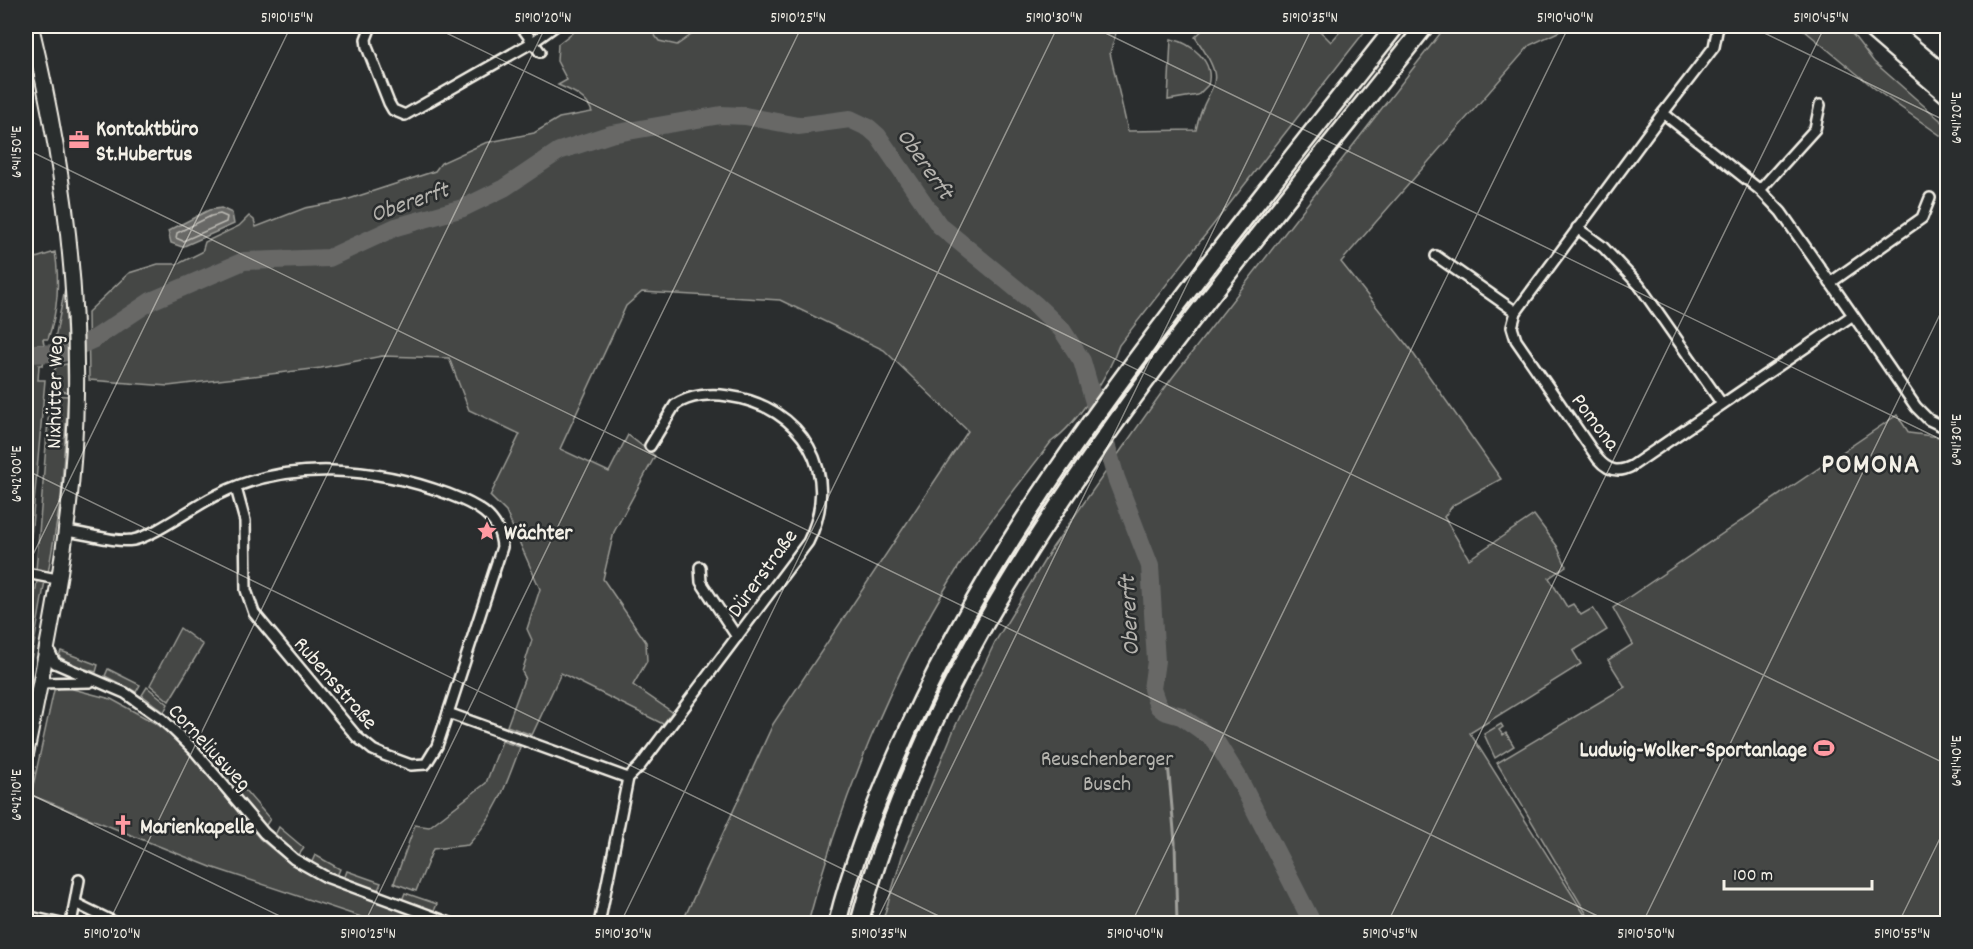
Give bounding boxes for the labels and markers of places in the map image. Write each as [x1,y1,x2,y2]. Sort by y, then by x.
place label: Kontaktbüro St.Hubertus [96,115,199,171]
office icon: Kontaktbüro St.Hubertus [67,128,91,152]
place icon: Wächter [475,519,499,543]
place label: Wächter [504,519,573,550]
place label: Ludwig-Wolker-Sportanlage [1580,736,1807,767]
sports icon: Ludwig-Wolker-Sportanlage [1812,736,1836,760]
church icon: Marienkapelle [111,813,135,837]
place label: Marienkapelle [140,813,255,844]

